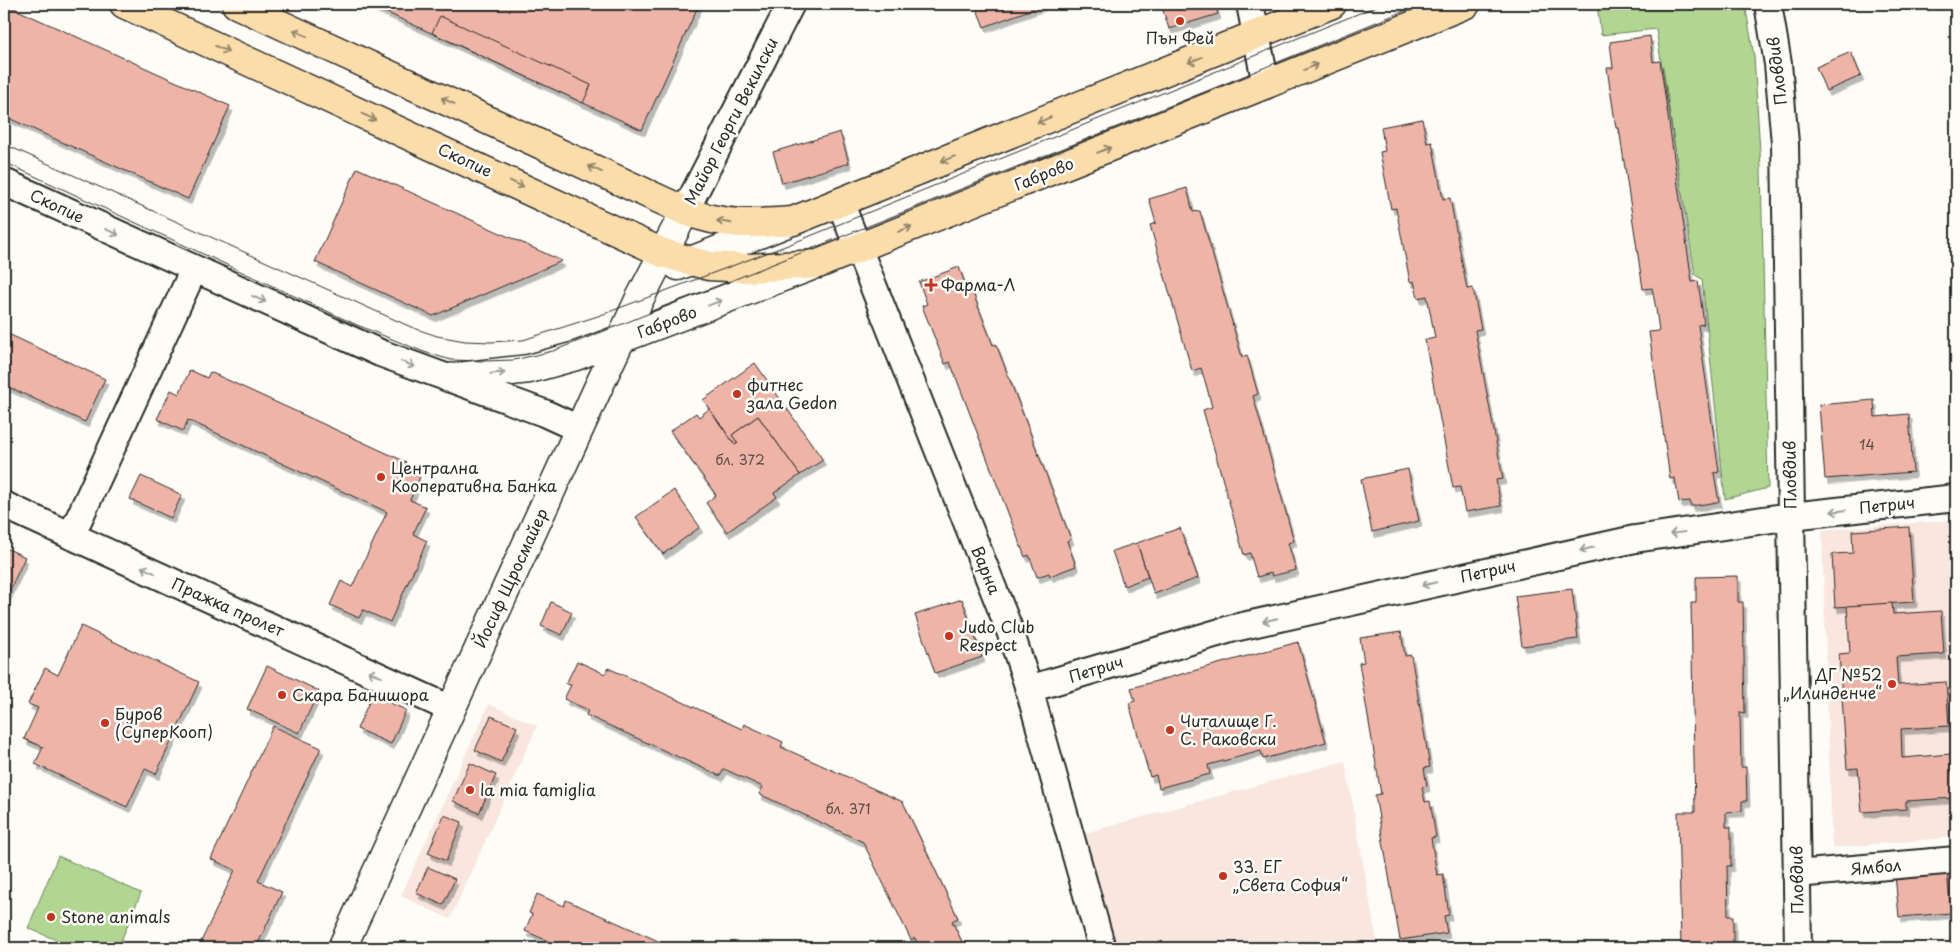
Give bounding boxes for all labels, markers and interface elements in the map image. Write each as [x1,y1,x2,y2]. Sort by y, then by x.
marker: Пън Фей [1174,15,1186,27]
place label: Пън Фей [1146,25,1214,49]
one-way arrow [293,27,308,37]
street label: Майор Георги Векилски [677,33,783,208]
street label: Пловдив [1760,36,1792,107]
one-way arrow [214,44,229,54]
one-way arrow [1188,55,1203,65]
one-way arrow [1303,62,1318,71]
one-way arrow [441,95,456,105]
one-way arrow [361,112,376,122]
one-way arrow [1037,117,1052,126]
street label: Скопие [434,136,496,182]
one-way arrow [1096,144,1111,154]
street label: Габрово [1010,150,1077,196]
one-way arrow [941,155,956,164]
one-way arrow [588,164,603,174]
one-way arrow [509,180,524,190]
street label: Скопие [26,182,88,228]
one-way arrow [716,216,732,226]
one-way arrow [897,224,912,233]
one-way arrow [104,227,119,237]
place label: Фарма-Л [941,272,1015,296]
marker: Фарма-Л [925,279,937,291]
one-way arrow [251,295,266,305]
one-way arrow [707,298,723,307]
street label: Габрово [633,299,700,343]
one-way arrow [400,360,415,370]
one-way arrow [490,368,506,378]
place label: фитнес зала Gedon [746,372,837,414]
marker: фитнес зала Gedon [731,388,743,400]
house number: 14 [1859,434,1875,455]
street label: Пловдив [1776,441,1802,509]
house number: бл. 372 [715,449,765,470]
place label: Централна Кооперативна Банка [391,455,557,497]
marker: Централна Кооперативна Банка [375,471,387,483]
street label: Петрич [1858,489,1916,519]
street label: Йосиф Щросмайер [467,504,553,651]
one-way arrow [1831,506,1847,516]
one-way arrow [1670,528,1686,538]
street label: Варна [966,542,1008,598]
one-way arrow [1580,545,1596,554]
street label: Петрич [1458,552,1518,588]
one-way arrow [141,565,156,575]
street label: Пражка пролет [168,571,289,642]
one-way arrow [1421,580,1437,590]
place label: Judo Club Respect [959,614,1034,656]
one-way arrow [1263,616,1279,625]
marker: Judo Club Respect [943,630,955,642]
street label: Петрич [1065,648,1126,688]
place label: ДГ №52 „Илинденче“ [1784,662,1882,704]
one-way arrow [368,668,383,678]
marker: ДГ №52 „Илинденче“ [1886,678,1898,690]
place label: Скара Банишора [292,682,429,706]
marker: Скара Банишора [276,689,288,701]
place label: Буров (СуперКооп) [115,701,213,743]
place label: Читалище Г. С. Раковски [1180,708,1277,750]
marker: Буров (СуперКооп) [99,717,111,729]
marker: Читалище Г. С. Раковски [1164,724,1176,736]
place label: la mia famiglia [480,777,596,801]
marker: la mia famiglia [464,784,476,796]
house number: бл. 371 [825,798,871,819]
street label: Пловдив [1783,846,1809,914]
street label: Ямбол [1850,852,1902,880]
place label: 33. ЕГ „Света София“ [1233,854,1348,896]
marker: 33. ЕГ „Света София“ [1217,870,1229,882]
place label: Stone animals [61,904,170,928]
marker: Stone animals [45,911,57,923]

